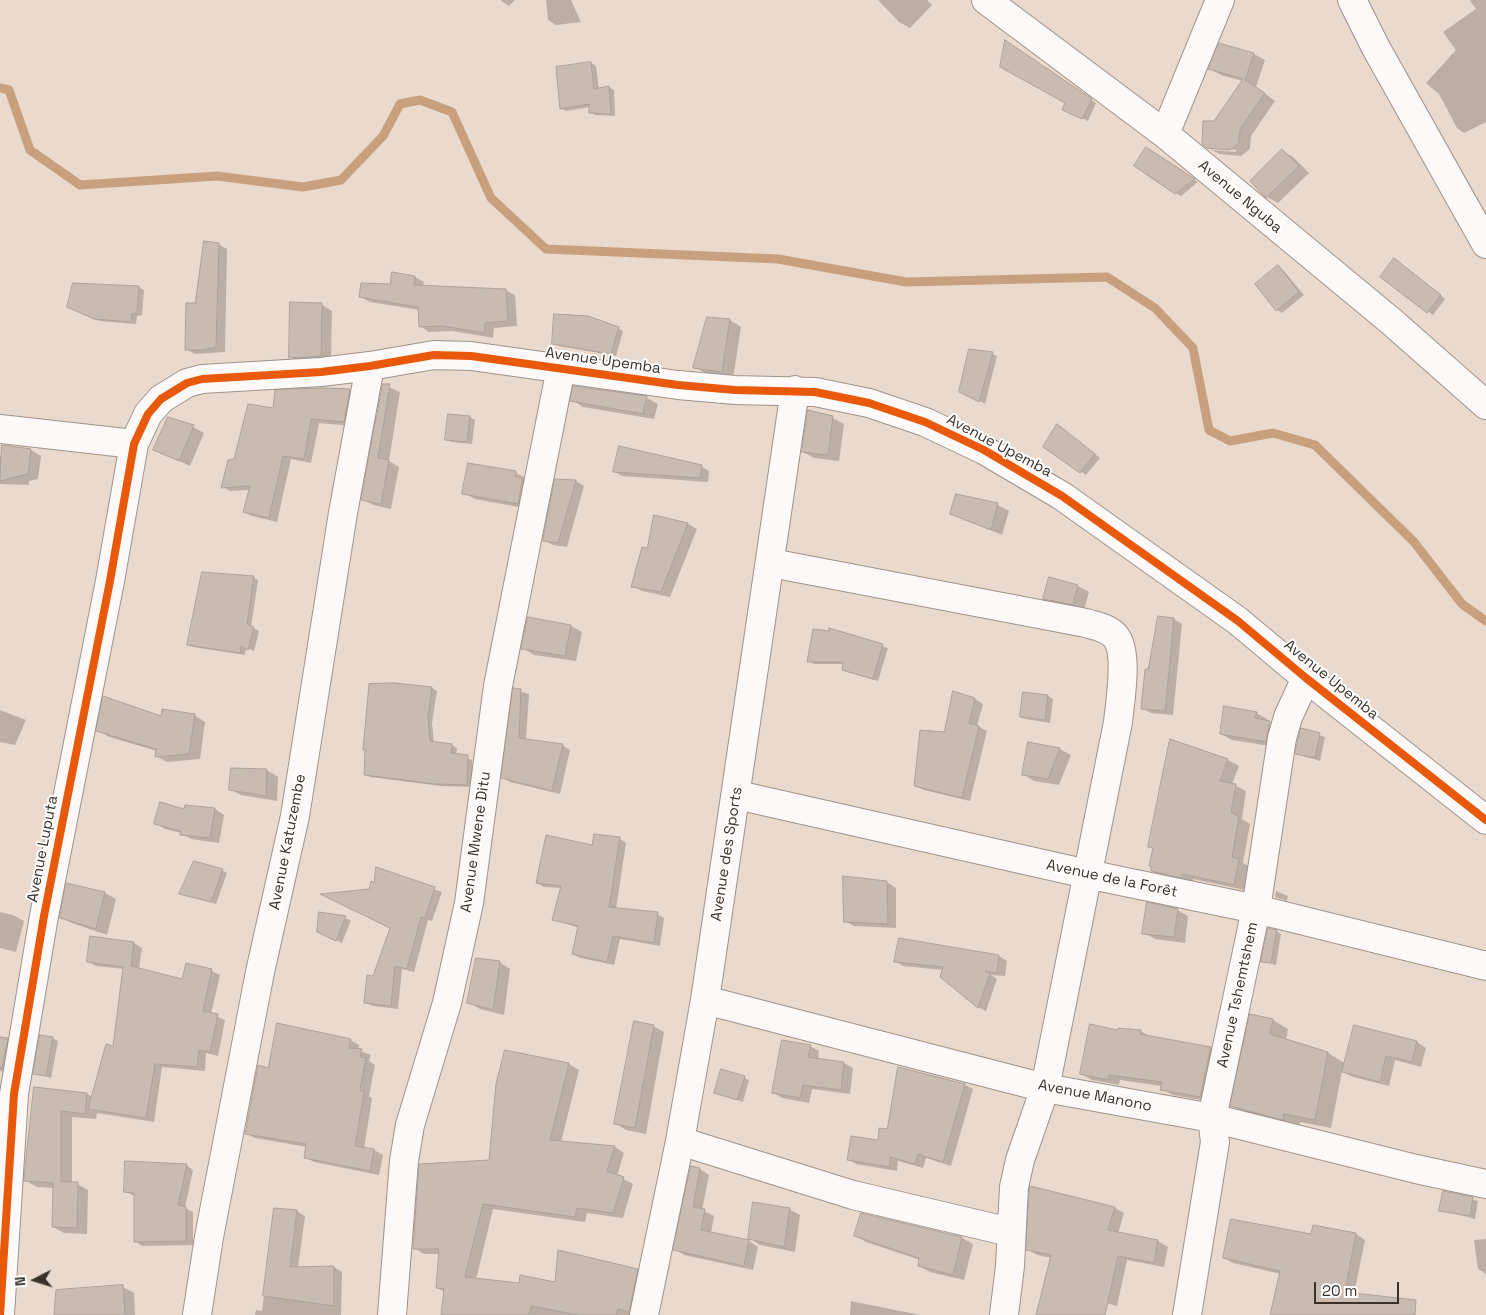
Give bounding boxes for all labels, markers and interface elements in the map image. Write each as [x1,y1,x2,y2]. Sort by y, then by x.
street label: Avenue Nguba [1194,157,1286,237]
street label: Avenue Upemba [544,344,662,378]
street label: Avenue Upemba [943,411,1055,481]
street label: Avenue Upemba [1280,636,1382,724]
street label: Avenue Mwene Ditu [457,770,495,914]
street label: Avenue Katuzembe [266,773,310,911]
street label: Avenue des Sports [707,786,747,922]
street label: Avenue Luputa [24,794,62,904]
street label: Avenue de la Forêt [1045,856,1179,902]
street label: Avenue Tshemtshem [1214,920,1262,1070]
street label: Avenue Manono [1037,1076,1153,1116]
north arrow [10,1255,60,1305]
scale bar [1316,1272,1401,1304]
text: N [11,1276,29,1287]
text: 20 m [1322,1281,1357,1300]

